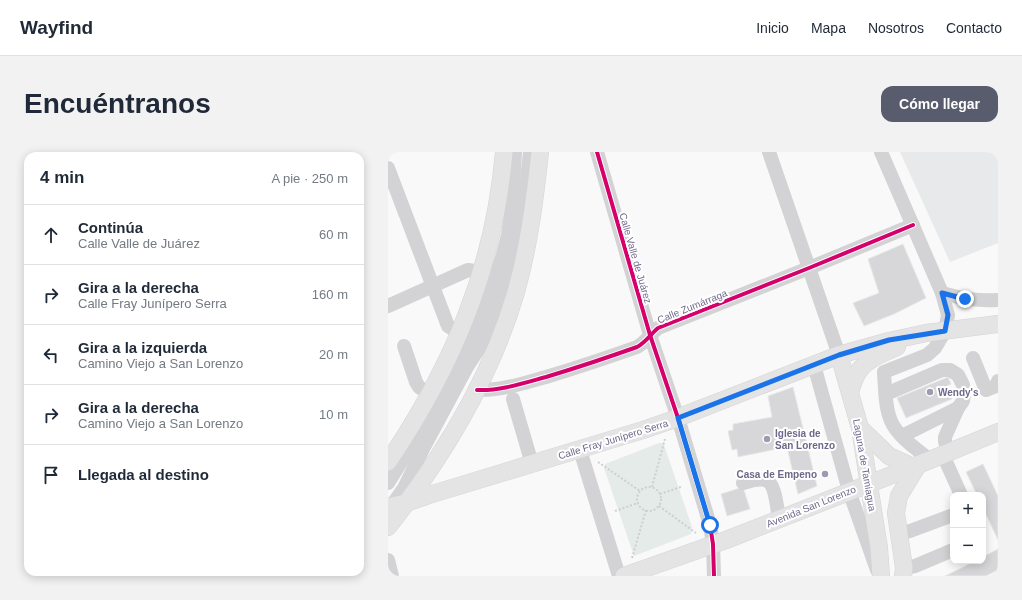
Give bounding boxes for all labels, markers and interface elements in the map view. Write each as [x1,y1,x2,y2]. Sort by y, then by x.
text: Wayfind [20,17,93,38]
text: Inicio [756,20,789,36]
text: Mapa [811,20,846,36]
text: Nosotros [868,20,924,36]
text: Contacto [946,20,1002,36]
button: Cómo llegar [881,86,998,122]
text: Encuéntranos [24,88,211,119]
text: 4 min [40,168,84,187]
text: A pie · 250 m [271,171,348,186]
street label: Calle Valle de Juárez [617,212,654,305]
text: Continúa [78,219,143,236]
icon: ahead [40,224,62,246]
text: 60 m [319,227,348,242]
text: Calle Valle de Juárez [78,236,200,251]
text: Gira a la derecha [78,279,199,296]
icon: right [40,284,62,306]
text: 160 m [312,287,348,302]
street label: Calle Zumárraga [656,287,729,326]
route end [956,290,974,308]
text: Calle Fray Junípero Serra [78,296,227,311]
text: Gira a la izquierda [78,339,207,356]
icon: left [40,344,62,366]
text: 20 m [319,347,348,362]
text: Camino Viejo a San Lorenzo [78,356,243,371]
marker: Wendy's [925,387,935,397]
place label: Wendy's [938,387,979,398]
text: Gira a la derecha [78,399,199,416]
icon: right [40,404,62,426]
text: 10 m [319,407,348,422]
text: Camino Viejo a San Lorenzo [78,416,243,431]
street label: Calle Fray Junípero Serra [557,417,670,461]
street label: Laguna de Tamiagua [851,418,878,512]
place label: Iglesia de San Lorenzo [775,428,835,451]
marker: Iglesia de San Lorenzo [762,434,772,444]
icon: arrive [40,464,62,486]
text: Llegada al destino [78,466,209,483]
place label: Casa de Empeno [736,469,817,480]
marker: Casa de Empeno [820,469,830,479]
street label: Avenida San Lorenzo [765,483,858,529]
map controls [950,492,986,564]
button: + [950,492,986,528]
route start [701,516,719,534]
button: − [950,528,986,564]

